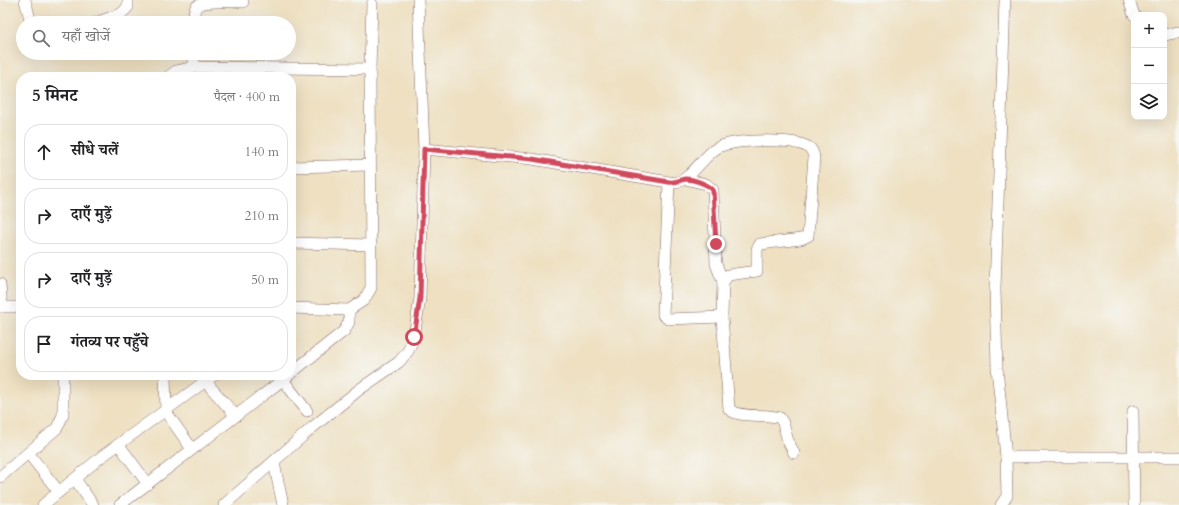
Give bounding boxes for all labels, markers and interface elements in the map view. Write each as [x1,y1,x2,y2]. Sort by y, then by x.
map controls [1131,12,1167,120]
button: + [1131,12,1167,48]
search box [16,16,296,60]
text: यहाँ खोजें [62,26,110,46]
icon: search [30,27,52,49]
button: − [1131,48,1167,84]
text: 5 मिनट [32,84,78,107]
button: layers [1131,84,1167,120]
text: पैदल · 400 m [214,88,280,106]
text: सीधे चलें [71,140,119,160]
icon: ahead [33,141,55,163]
text: 140 m [245,143,279,161]
text: दाएँ मुड़ें [71,204,112,224]
icon: right [33,205,55,227]
text: 210 m [245,207,279,225]
route end [707,235,725,253]
text: दाएँ मुड़ें [71,268,112,288]
icon: right [33,269,55,291]
text: 50 m [251,271,279,289]
route start [405,328,423,346]
text: गंतव्य पर पहुँचे [71,332,148,352]
icon: arrive [33,333,55,355]

